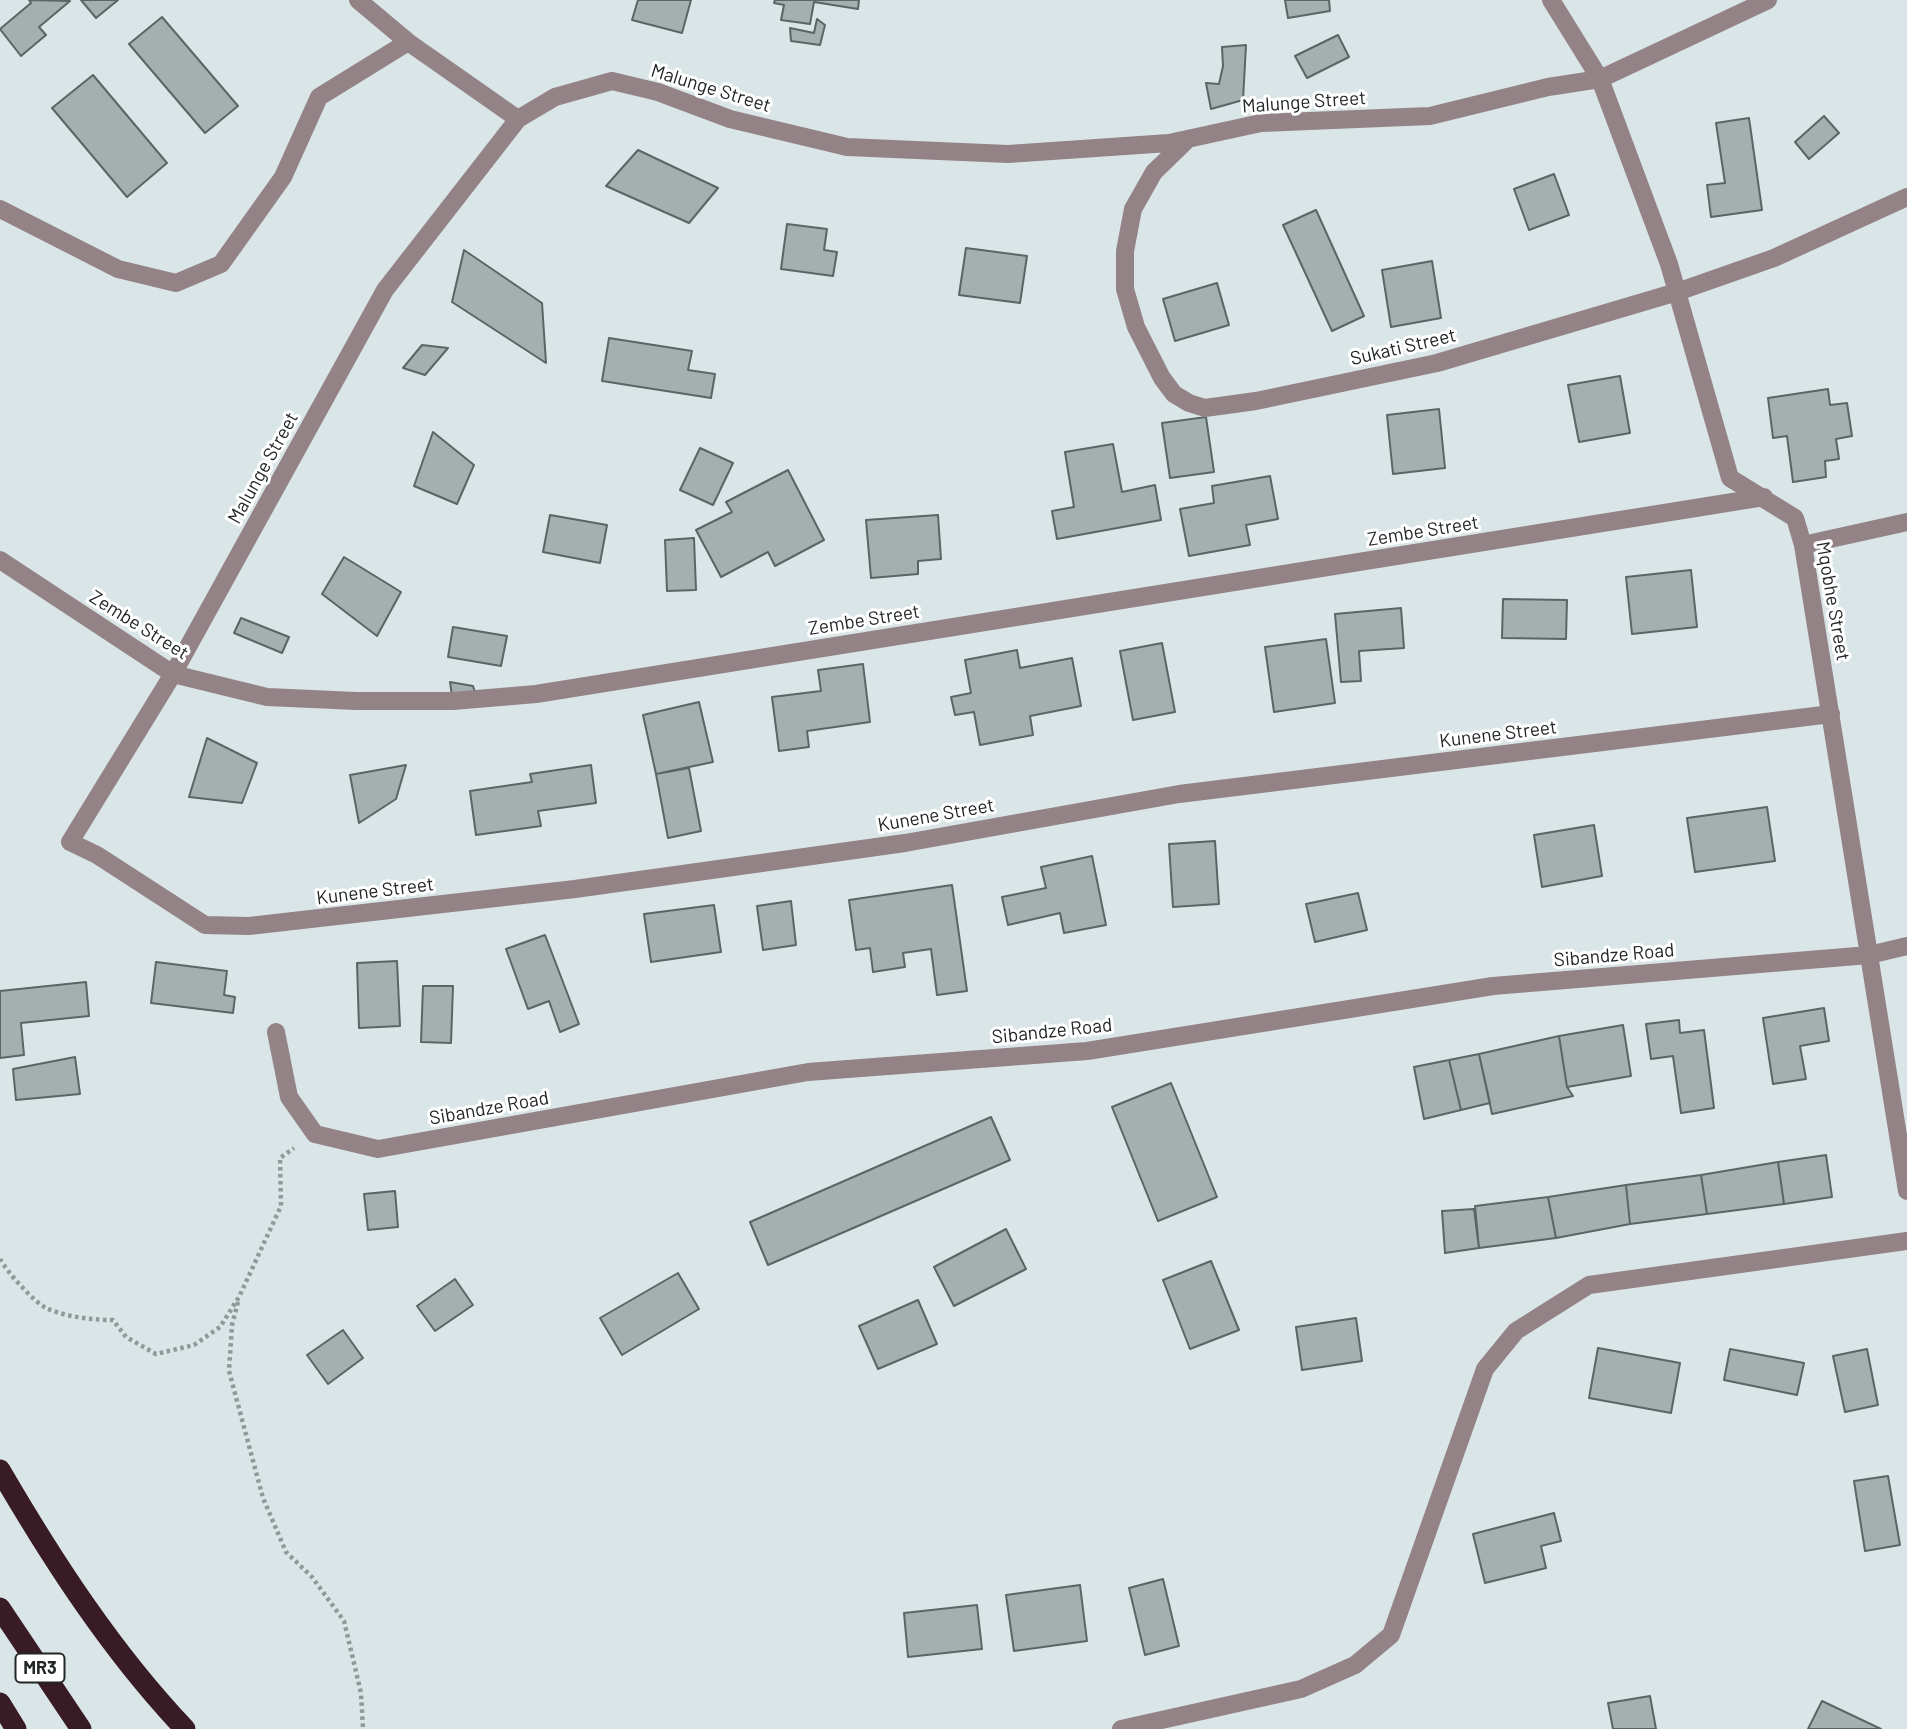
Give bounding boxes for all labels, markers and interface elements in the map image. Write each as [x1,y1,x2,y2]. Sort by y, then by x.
street label: Malunge Street [648,59,774,117]
street label: Malunge Street [1241,86,1367,118]
street label: Sukati Street [1348,324,1458,370]
street label: Malunge Street [223,408,303,528]
street label: Zembe Street [1366,511,1480,551]
street label: Mqobhe Street [1811,540,1855,662]
street label: Zembe Street [85,586,193,664]
street label: Zembe Street [807,600,921,640]
street label: Kunene Street [1438,715,1558,753]
street label: Kunene Street [876,794,996,836]
street label: Kunene Street [315,872,435,910]
street label: Sibandze Road [1553,938,1675,972]
street label: Sibandze Road [991,1013,1113,1049]
street label: Sibandze Road [427,1086,551,1130]
road number: MR3 [16,1653,64,1682]

